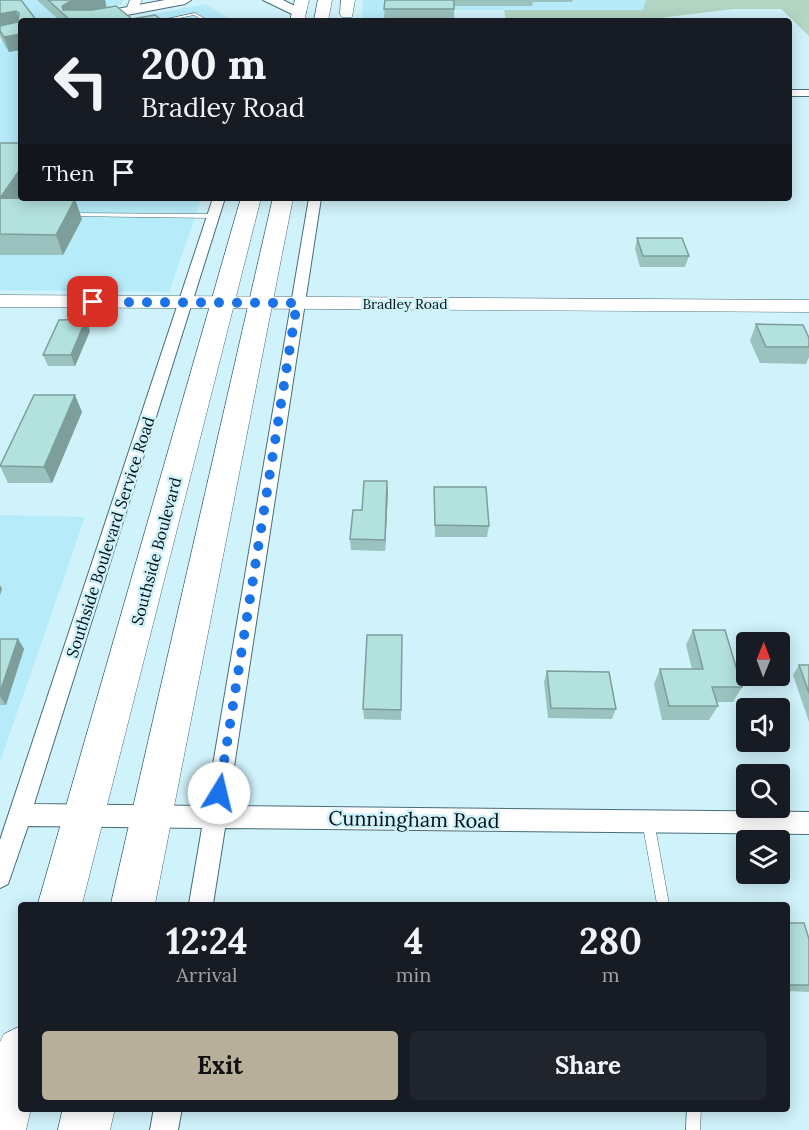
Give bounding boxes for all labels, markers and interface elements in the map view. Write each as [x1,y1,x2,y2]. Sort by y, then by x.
text: 200 m [141,37,267,91]
icon: left [42,42,120,120]
text: Bradley Road [141,90,305,124]
icon: arrive [107,156,140,189]
text: Then [42,159,95,187]
pin [67,276,118,327]
icon: arrive [76,285,109,318]
street label: Bradley Road [362,295,448,313]
street label: Southside Boulevard Service Road [62,414,158,660]
street label: Southside Boulevard [127,475,185,627]
north arrow [736,632,790,686]
map controls [736,632,790,884]
button: sound [736,698,790,752]
position arrow [187,761,251,825]
button: search [736,764,790,818]
street label: Cunningham Road [328,805,500,833]
button: layers [736,830,790,884]
text: 12:24 [166,918,248,964]
text: 4 [404,918,423,964]
text: 280 [579,918,642,964]
text: Arrival [176,962,237,987]
text: min [396,962,431,987]
text: m [602,962,620,987]
button: Exit [42,1031,398,1100]
button: Share [410,1031,766,1100]

